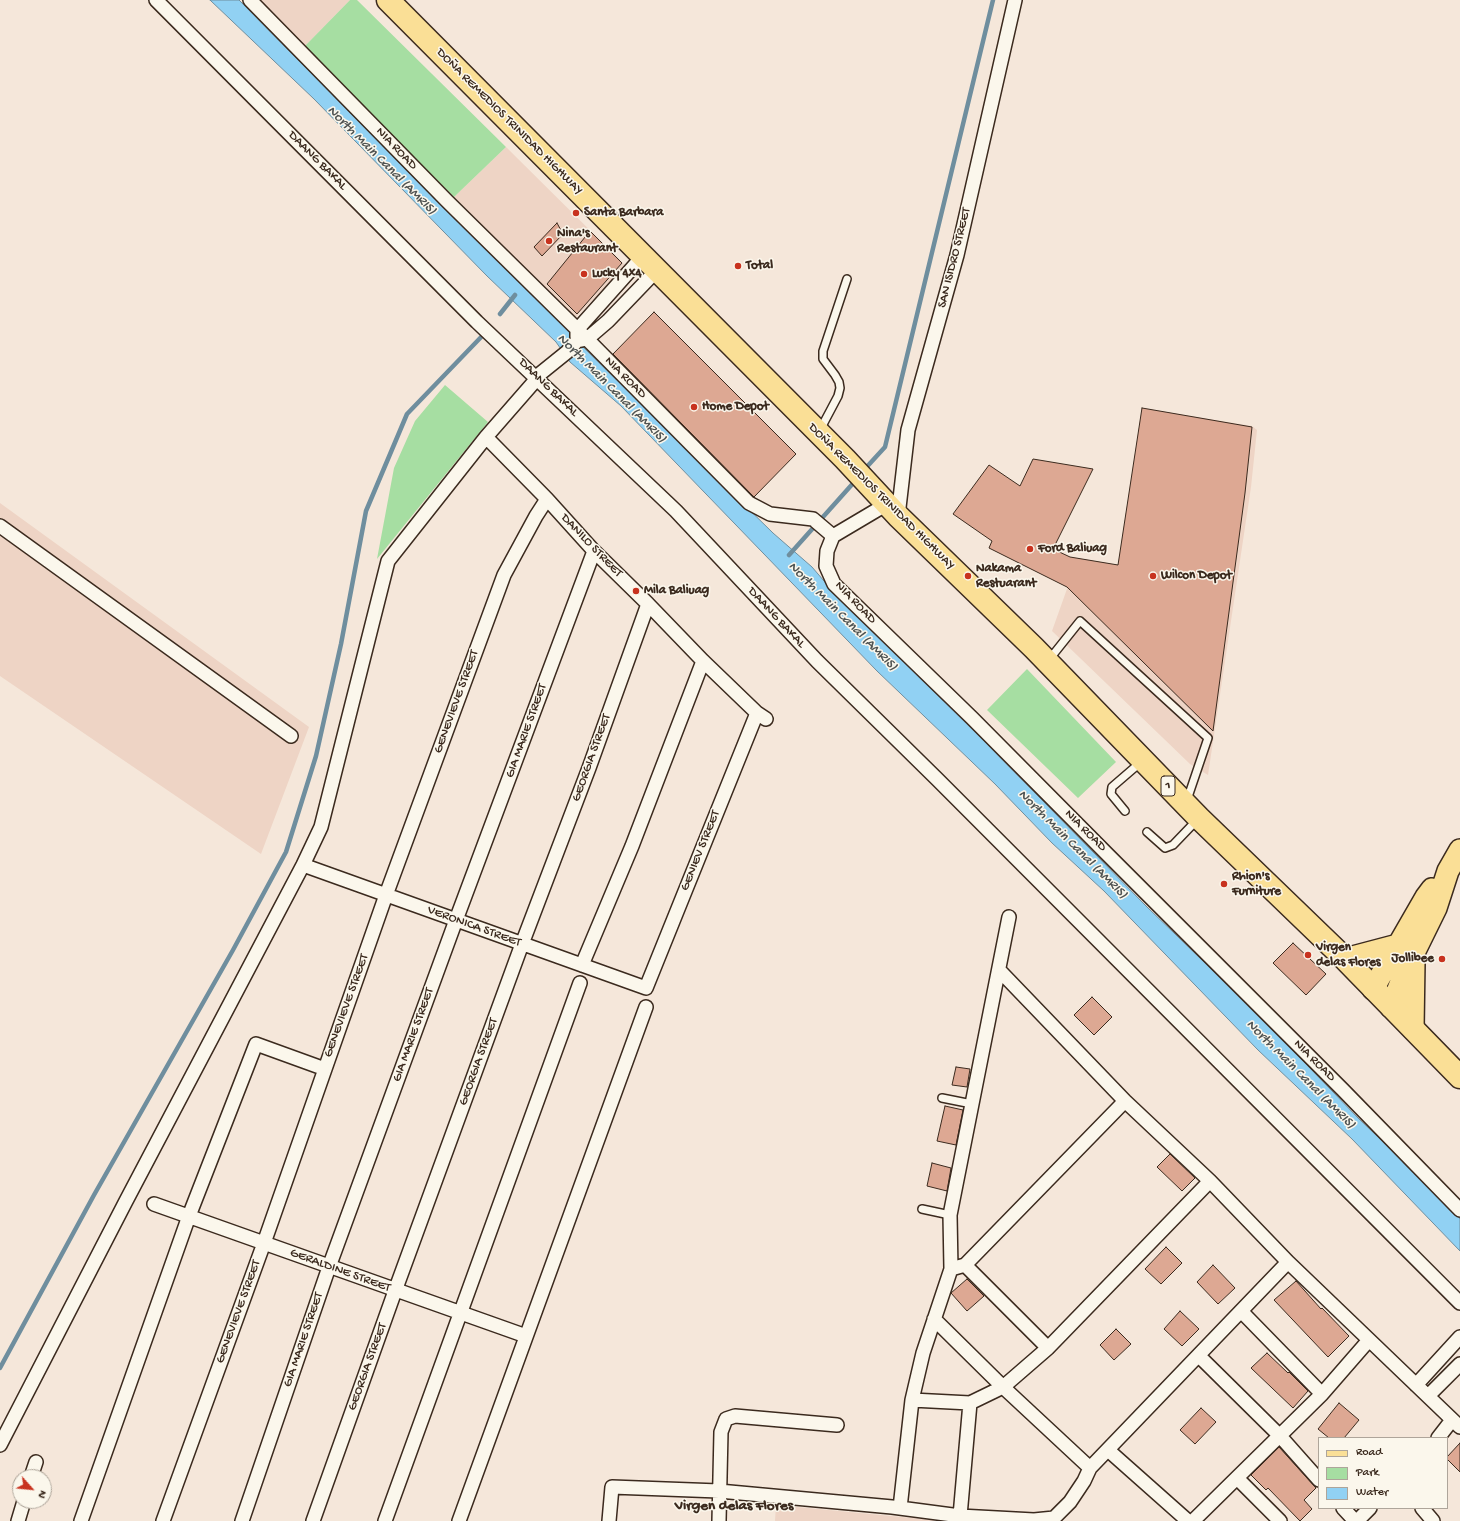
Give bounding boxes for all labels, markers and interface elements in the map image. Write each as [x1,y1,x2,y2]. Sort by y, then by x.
street label: DOÑA REMEDIOS TRINIDAD HIGHWAY [432,45,586,199]
water label: North Main Canal (AMRIS) [323,103,439,219]
street label: NIA ROAD [372,124,420,174]
street label: DAANG BAKAL [284,128,350,194]
place label: Santa Barbara [584,205,663,221]
street label: SAN ISIDRO STREET [935,206,975,310]
marker: Santa Barbara [571,208,581,218]
place label: Nina's Restaurant [557,226,617,257]
marker: Nina's Restaurant [544,236,554,246]
place label: Total [746,258,773,274]
marker: Total [733,261,743,271]
place label: Lucky 4x4 [592,266,642,282]
marker: Lucky 4x4 [579,269,589,279]
water label: North Main Canal (AMRIS) [553,331,669,447]
street label: NIA ROAD [601,354,649,402]
street label: DAANG BAKAL [515,355,581,421]
place label: Home Depot [702,399,769,415]
marker: Home Depot [689,402,699,412]
street label: DOÑA REMEDIOS TRINIDAD HIGHWAY [804,420,958,574]
street label: DANILO STREET [557,511,625,581]
place label: Ford Baliuag [1038,541,1107,557]
marker: Ford Baliuag [1025,544,1035,554]
water label: North Main Canal (AMRIS) [784,559,900,675]
place label: Nakama Restuarant [976,561,1036,592]
place label: Wilcon Depot [1161,568,1232,584]
marker: Nakama Restuarant [963,571,973,581]
marker: Wilcon Depot [1148,571,1158,581]
street label: NIA ROAD [831,578,879,628]
place label: Mila Baliuag [644,583,709,599]
street label: DAANG BAKAL [744,584,808,652]
marker: Mila Baliuag [631,586,641,596]
street label: GENEVIEVE STREET [431,648,483,756]
street label: GIA MARIE STREET [503,682,551,780]
street label: GEORGIA STREET [569,712,615,804]
road number: 1 [1161,776,1175,796]
water label: North Main Canal (AMRIS) [1014,787,1130,903]
street label: NIA ROAD [1061,807,1109,855]
street label: GENIEV STREET [678,809,724,893]
place label: Rhion's Furniture [1232,869,1281,900]
marker: Rhion's Furniture [1219,879,1229,889]
street label: VERONICA STREET [425,903,523,951]
place label: Virgen delas Flores [1316,940,1381,971]
marker: Virgen delas Flores [1303,950,1313,960]
place label: Jollibee [1392,951,1434,967]
street label: GENEVIEVE STREET [321,952,373,1060]
marker: Jollibee [1437,954,1447,964]
street label: GIA MARIE STREET [390,986,438,1084]
street label: GEORGIA STREET [456,1016,502,1108]
water label: North Main Canal (AMRIS) [1242,1017,1358,1133]
street label: NIA ROAD [1290,1037,1338,1085]
street label: GERALDINE STREET [288,1246,392,1296]
street label: GENEVIEVE STREET [213,1258,265,1366]
street label: GIA MARIE STREET [281,1291,327,1389]
street label: GEORGIA STREET [345,1321,391,1413]
legend [1318,1437,1448,1509]
text: Road [1356,1446,1382,1460]
text: Park [1356,1466,1379,1480]
north arrow [12,1469,52,1509]
text: Water [1356,1486,1388,1500]
text: N [35,1488,49,1500]
district label: Virgen delas Flores [675,1498,793,1516]

